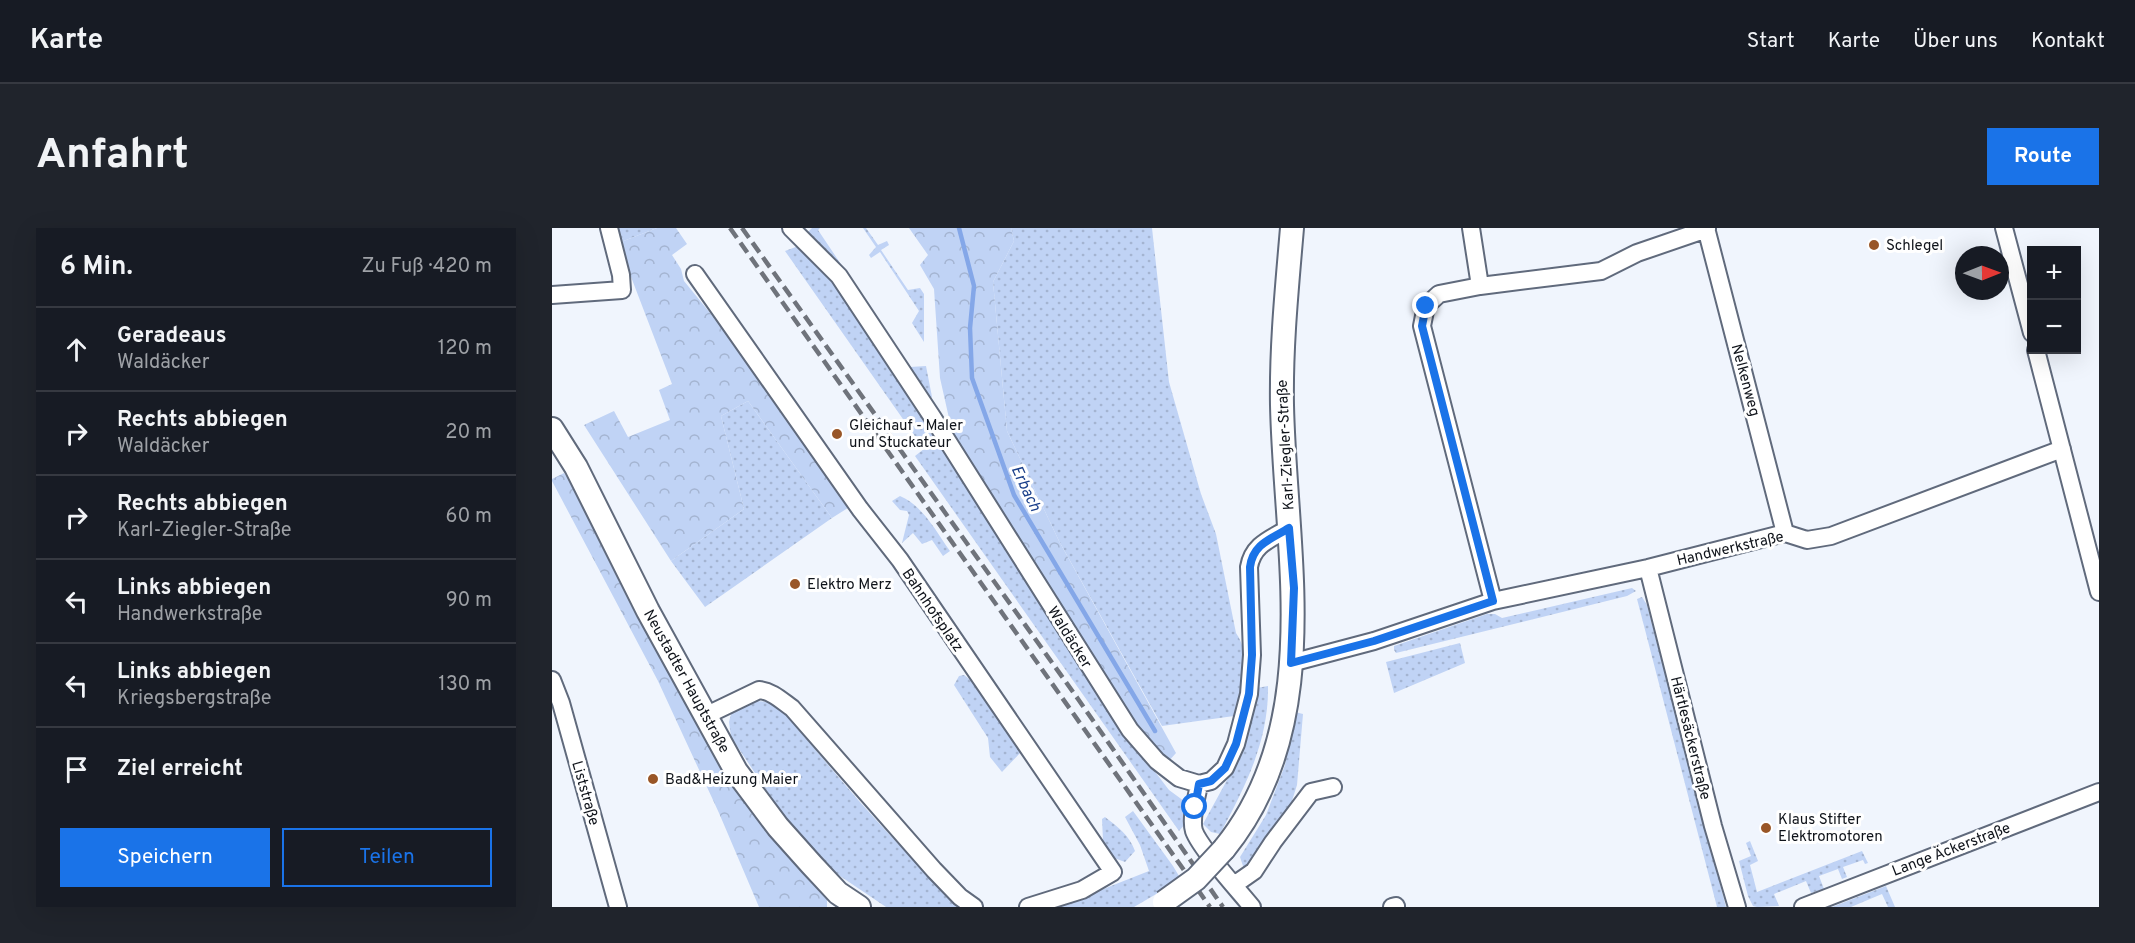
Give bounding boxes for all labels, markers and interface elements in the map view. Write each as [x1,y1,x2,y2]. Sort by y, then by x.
text: Karte [30,23,103,59]
text: Start [1747,28,1795,55]
text: Karte [1828,28,1880,55]
text: Über uns [1913,28,1998,55]
text: Kontakt [2031,28,2105,55]
button: Route [1987,128,2099,185]
text: Anfahrt [36,130,189,183]
place label: Schlegel [1886,237,1943,256]
marker: Schlegel [1867,238,1881,252]
north arrow [1955,246,2009,300]
map controls [2027,246,2081,354]
button: + [2027,246,2081,300]
text: 6 Min. [60,251,133,284]
text: Zu Fuß · 420 m [362,254,492,280]
route end [1412,292,1438,318]
button: − [2027,300,2081,354]
text: Geradeaus [117,323,227,350]
icon: ahead [60,333,93,366]
text: 120 m [438,336,492,362]
street label: Nelkenweg [1726,342,1763,419]
text: Waldäcker [117,350,210,376]
street label: Karl-Ziegler-Straße [1274,379,1299,511]
text: Rechts abbiegen [117,407,288,434]
icon: right [60,417,93,450]
place label: Gleichauf - Maler und Stuckateur [849,417,963,453]
text: 20 m [445,420,492,446]
marker: Gleichauf - Maler und Stuckateur [830,427,844,441]
text: Waldäcker [117,434,210,460]
water label: Erbach [1006,463,1045,515]
text: Rechts abbiegen [117,491,288,518]
icon: right [60,501,93,534]
text: 60 m [446,504,492,530]
text: Karl-Ziegler-Straße [117,518,291,544]
street label: Handwerkstraße [1675,528,1786,571]
street label: Bahnhofsplatz [897,565,967,656]
text: Links abbiegen [117,575,271,602]
place label: Elektro Merz [807,576,892,595]
marker: Elektro Merz [788,577,802,591]
icon: left [60,585,93,618]
text: 90 m [446,588,492,614]
text: Handwerkstraße [117,602,263,628]
street label: Waldäcker [1042,603,1095,672]
street label: Neustadter Hauptstraße [638,607,733,757]
text: Links abbiegen [117,659,271,686]
icon: left [60,669,93,702]
text: 130 m [438,672,492,698]
street label: Härtlesäckerstraße [1665,675,1714,802]
text: Kriegsbergstraße [117,686,271,712]
icon: arrive [60,753,93,786]
text: Ziel erreicht [117,756,243,783]
street label: Liststraße [566,759,603,828]
place label: Bad&Heizung Maier [665,771,798,790]
marker: Bad&Heizung Maier [646,772,660,786]
route start [1181,793,1207,819]
place label: Klaus Stifter Elektromotoren [1778,811,1883,847]
street label: Lange Äckerstraße [1889,818,2013,882]
marker: Klaus Stifter Elektromotoren [1759,821,1773,835]
button: Speichern [60,828,270,887]
button: Teilen [282,828,492,887]

